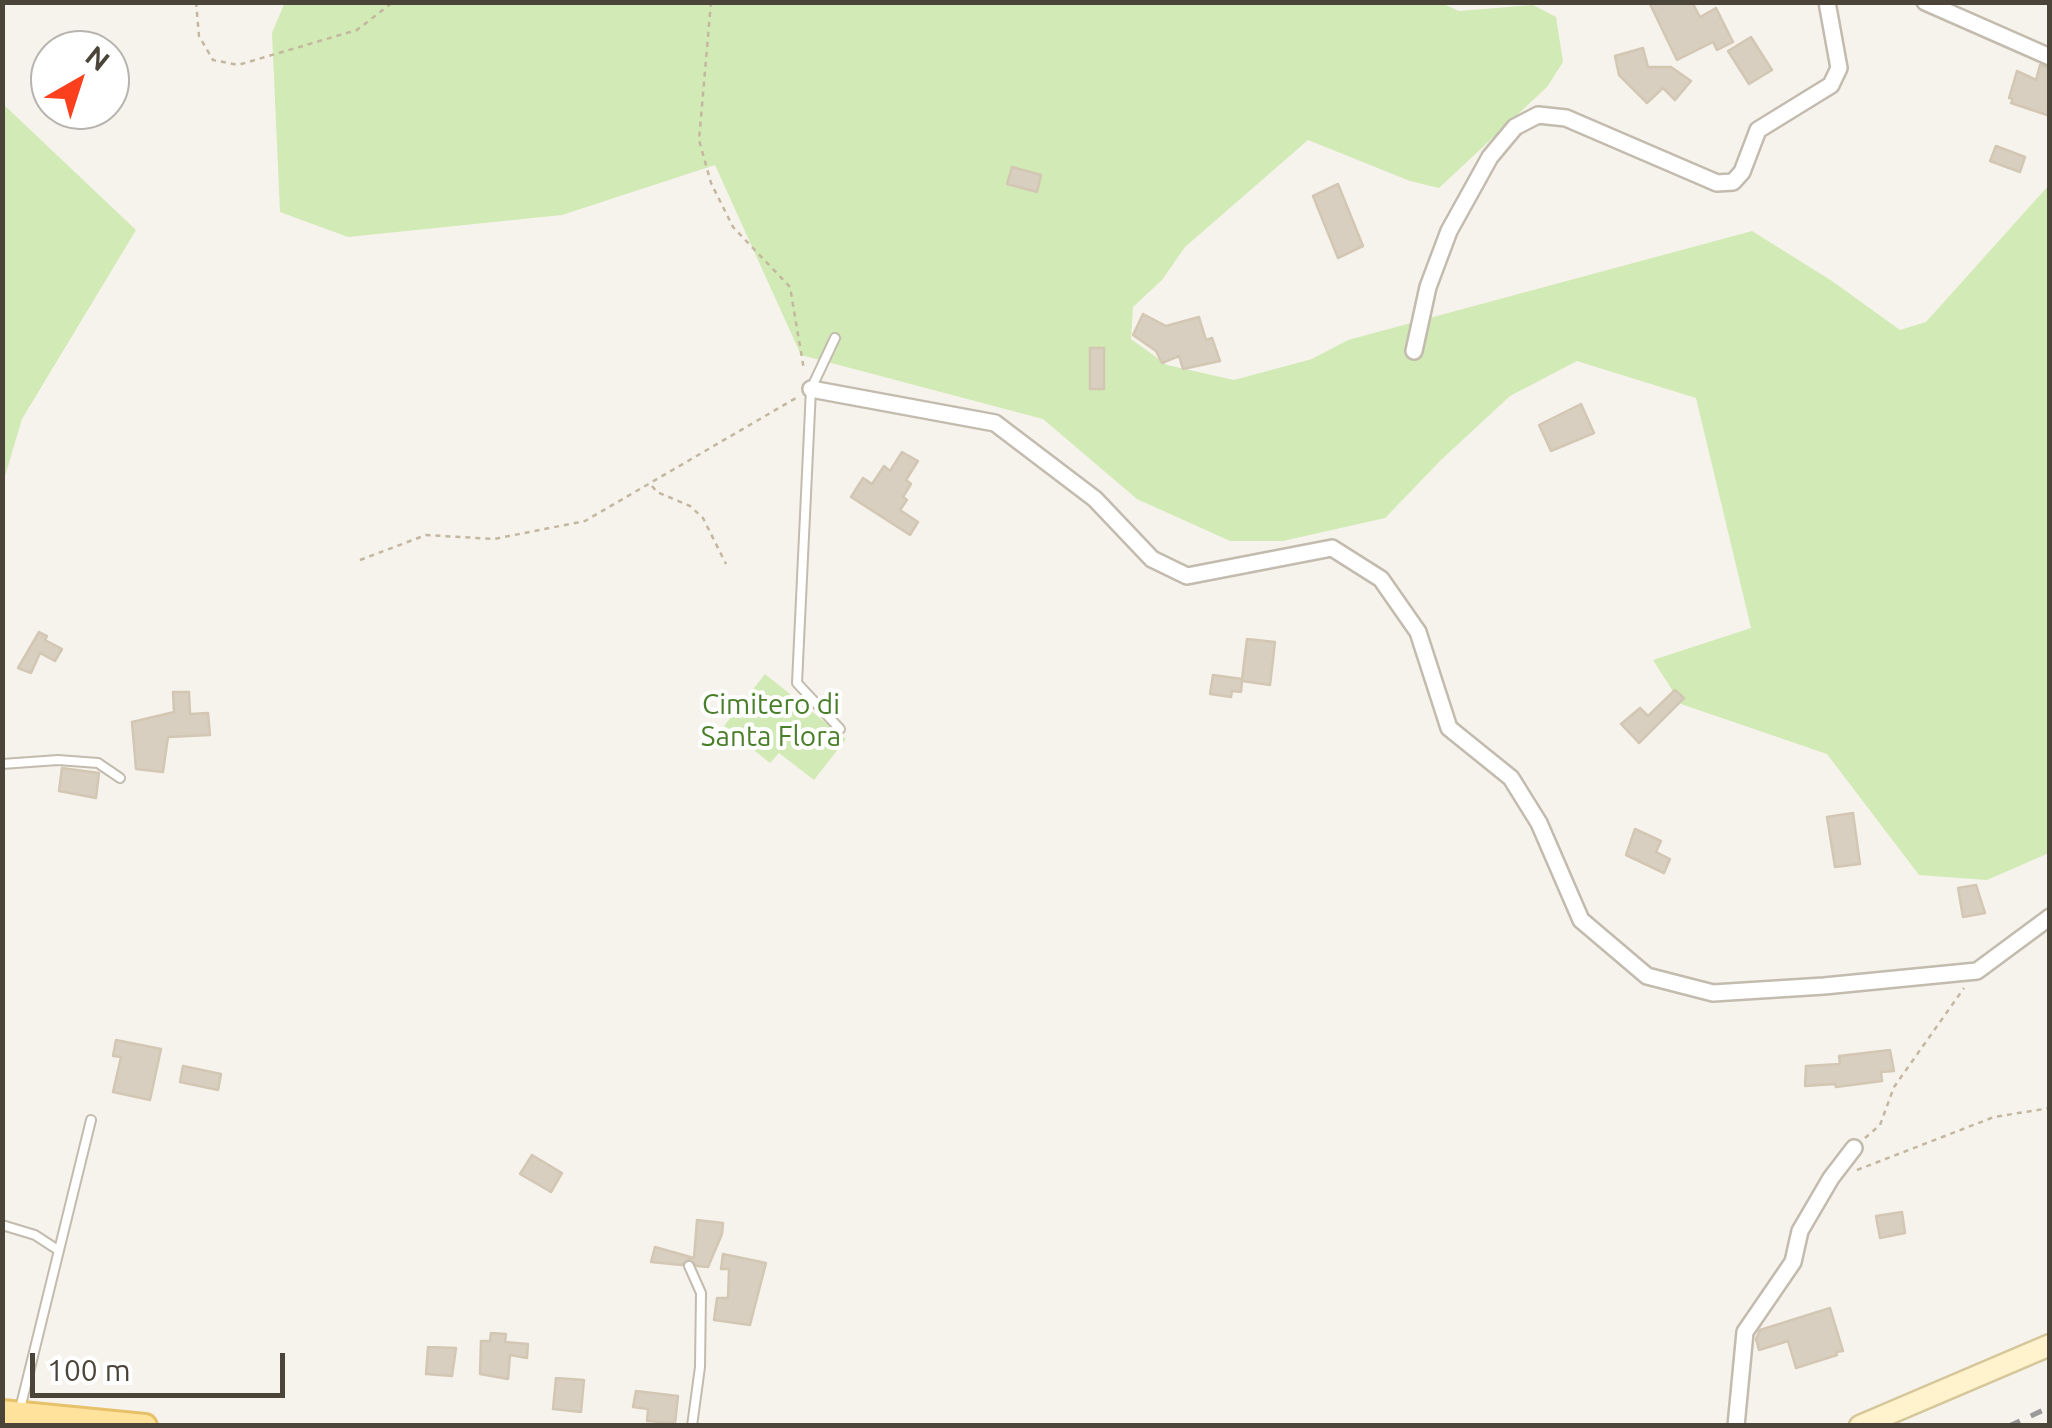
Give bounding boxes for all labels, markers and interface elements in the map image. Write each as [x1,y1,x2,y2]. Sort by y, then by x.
north arrow [30,30,130,130]
text: N [80,39,116,76]
park label: Cimitero di Santa Flora [701,688,841,754]
scale bar [35,1333,290,1395]
text: 100 m [47,1353,131,1387]

